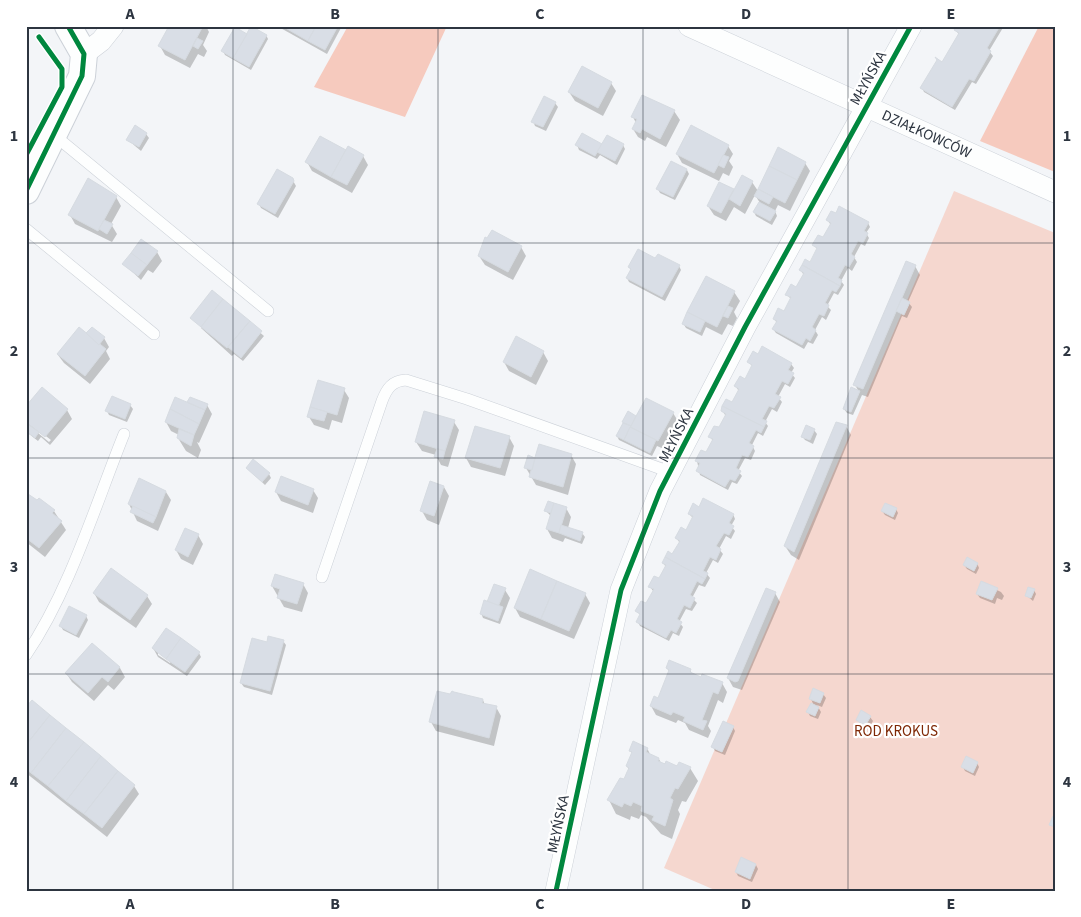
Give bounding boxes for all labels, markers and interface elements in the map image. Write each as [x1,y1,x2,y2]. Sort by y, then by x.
text: A [124,3,135,25]
text: B [330,3,340,25]
text: C [535,3,545,25]
text: D [741,3,751,25]
text: E [947,3,955,25]
street label: MŁYŃSKA [845,47,892,109]
street label: DZIAŁKOWCÓW [878,105,975,164]
text: 1 [10,125,18,147]
text: 1 [1063,125,1071,147]
text: 2 [10,340,18,362]
text: 2 [1063,340,1071,362]
street label: MŁYŃSKA [654,404,700,466]
text: 3 [10,556,18,578]
text: 3 [1063,556,1071,578]
park label: ROD KROKUS [854,721,938,742]
text: 4 [10,771,19,793]
text: 4 [1063,771,1072,793]
street label: MŁYŃSKA [542,792,575,855]
text: A [124,893,135,915]
text: B [330,893,340,915]
text: C [535,893,545,915]
text: D [741,893,751,915]
text: E [947,893,955,915]

